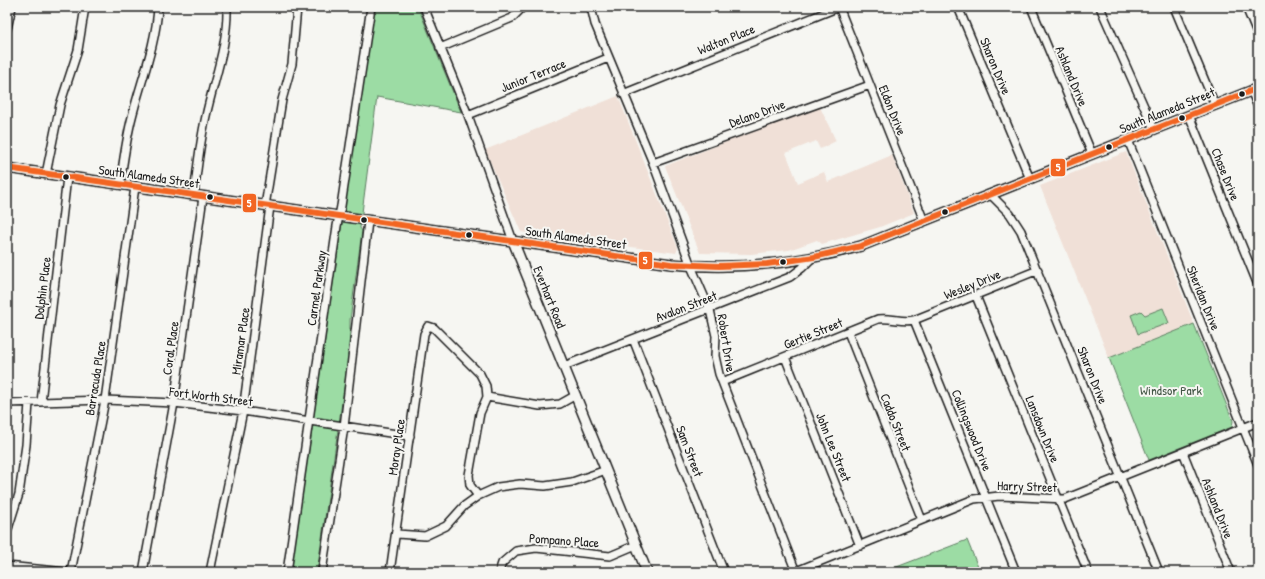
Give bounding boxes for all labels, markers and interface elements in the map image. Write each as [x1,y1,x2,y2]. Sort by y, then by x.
street label: Walton Place [695,19,757,59]
street label: Sharon Drive [976,35,1016,97]
street label: Ashland Drive [1051,43,1093,109]
street label: Junior Terrace [498,54,568,96]
street label: Eldon Drive [875,82,911,138]
street label: South Alameda Street [1116,82,1218,137]
unlabelled marker [1237,89,1247,99]
street label: Delano Drive [726,95,788,131]
unlabelled marker [1177,113,1187,123]
unlabelled marker [1104,142,1114,152]
street label: Chase Drive [1207,145,1245,203]
line badge: 5 [1050,158,1066,177]
street label: South Alameda Street [97,160,201,192]
text: 5 [1056,160,1061,174]
unlabelled marker [61,172,71,182]
unlabelled marker [205,192,215,202]
line badge: 5 [242,193,257,213]
text: 5 [247,196,252,210]
unlabelled marker [940,207,950,217]
unlabelled marker [359,215,369,225]
street label: South Alameda Street [524,221,628,253]
unlabelled marker [464,230,474,240]
street label: Carmel Parkway [302,249,330,327]
line badge: 5 [638,251,653,270]
text: 5 [643,253,648,267]
street label: Dolphin Place [29,256,55,320]
unlabelled marker [778,257,788,267]
street label: Everhart Road [529,263,571,331]
street label: Sheridan Drive [1183,263,1225,333]
street label: Wesley Drive [941,264,1003,304]
street label: Avalon Street [653,286,720,326]
street label: Miramar Place [226,306,254,376]
street label: Robert Drive [714,313,740,373]
street label: Gertie Street [781,313,846,353]
street label: Coral Place [157,320,183,376]
street label: Barracuda Place [80,339,110,417]
street label: Sharon Drive [1073,344,1113,406]
park label: Windsor Park [1140,381,1203,399]
street label: Fort Worth Street [167,382,254,410]
street label: Collingswood Drive [947,386,997,474]
street label: Caddo Street [876,390,916,454]
street label: Lansdown Drive [1021,393,1065,465]
street label: John Lee Street [812,410,856,485]
street label: Moray Place [383,418,409,476]
street label: Sam Street [672,423,708,480]
street label: Ashland Drive [1198,475,1238,541]
street label: Harry Street [997,476,1058,496]
street label: Pompano Place [528,529,600,551]

